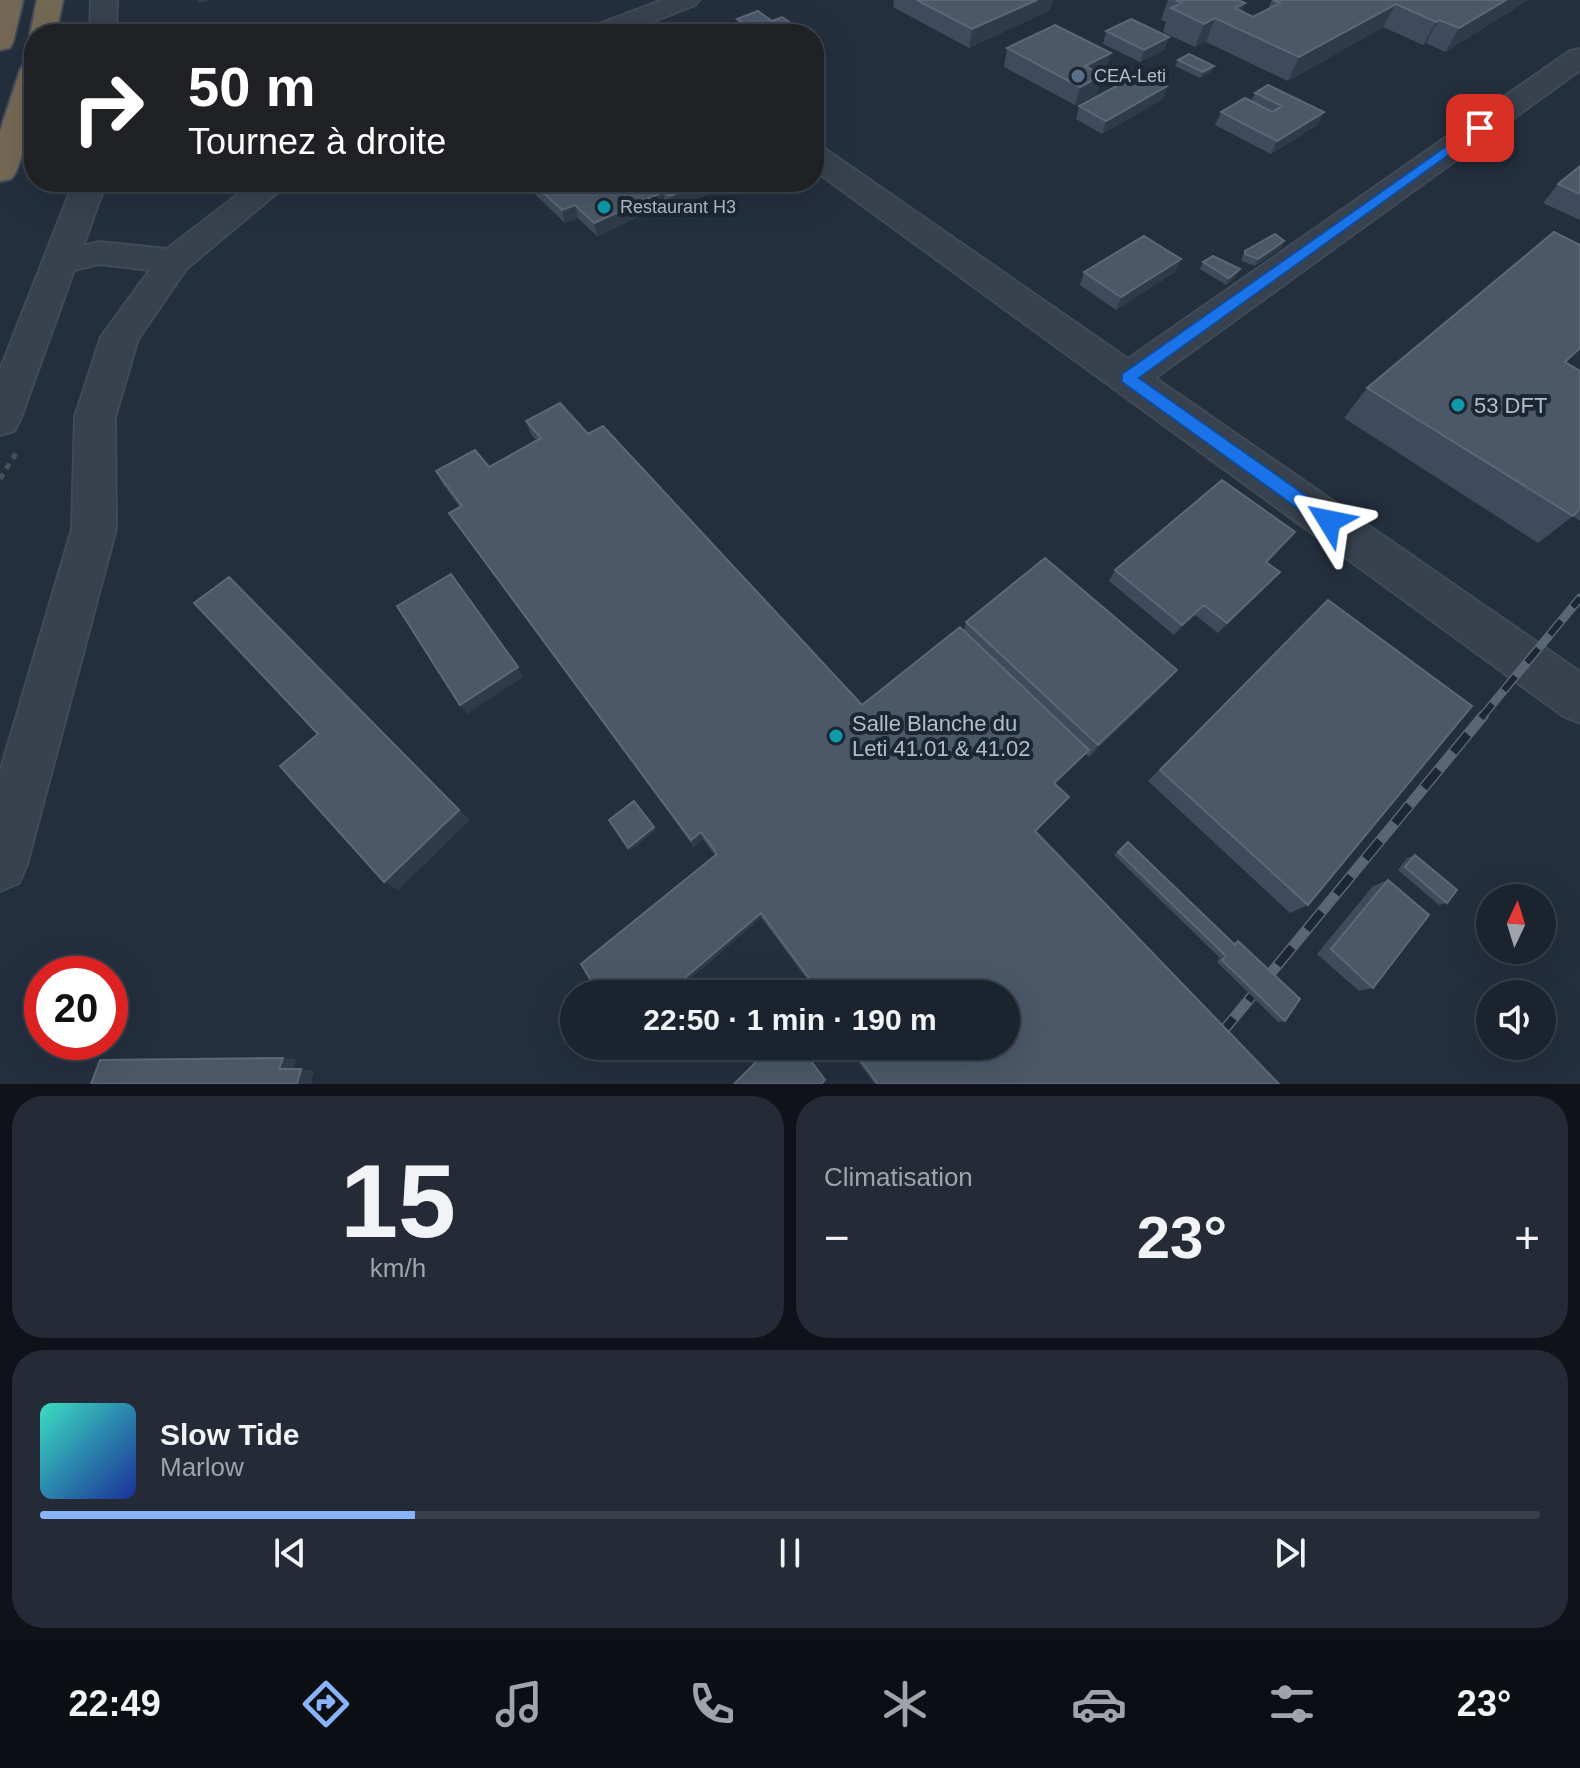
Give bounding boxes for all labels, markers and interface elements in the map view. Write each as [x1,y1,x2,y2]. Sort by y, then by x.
text: 50 m [188,55,316,118]
icon: right [56,56,160,160]
place label: CEA-Leti [1094,66,1166,86]
marker: CEA-Leti [1069,67,1087,85]
pin [1446,94,1514,162]
icon: arrive [1458,106,1502,150]
text: Tournez à droite [188,121,446,162]
place label: Restaurant H3 [620,197,736,217]
marker: Restaurant H3 [595,198,613,216]
place label: 53 DFT [1474,393,1547,418]
marker: 53 DFT [1449,396,1467,414]
position arrow [1287,479,1371,563]
place label: Salle Blanche du Leti 41.01 & 41.02 [852,711,1031,761]
marker: Salle Blanche du Leti 41.01 & 41.02 [827,727,845,745]
north arrow [1476,884,1556,964]
map controls [1476,884,1556,1060]
speed limit sign: 20 [24,956,128,1060]
button: sound [1476,980,1556,1060]
text: 22:50 · 1 min · 190 m [643,1003,937,1036]
text: 15 [340,1143,456,1259]
text: Climatisation [824,1162,973,1192]
text: 23° [1137,1204,1227,1271]
text: − [824,1213,850,1262]
text: + [1514,1213,1540,1262]
text: km/h [370,1253,426,1283]
text: Slow Tide [160,1418,299,1451]
text: Marlow [160,1452,244,1482]
icon: previous [268,1531,312,1575]
icon: pause [768,1531,812,1575]
icon: next [1268,1531,1312,1575]
icon: directions [298,1676,354,1732]
icon: music [491,1676,547,1732]
icon: phone [684,1676,740,1732]
icon: climate [877,1676,933,1732]
icon: car [1071,1676,1127,1732]
icon: filters [1264,1676,1320,1732]
text: 22:49 [69,1683,161,1724]
text: 23° [1457,1683,1511,1724]

